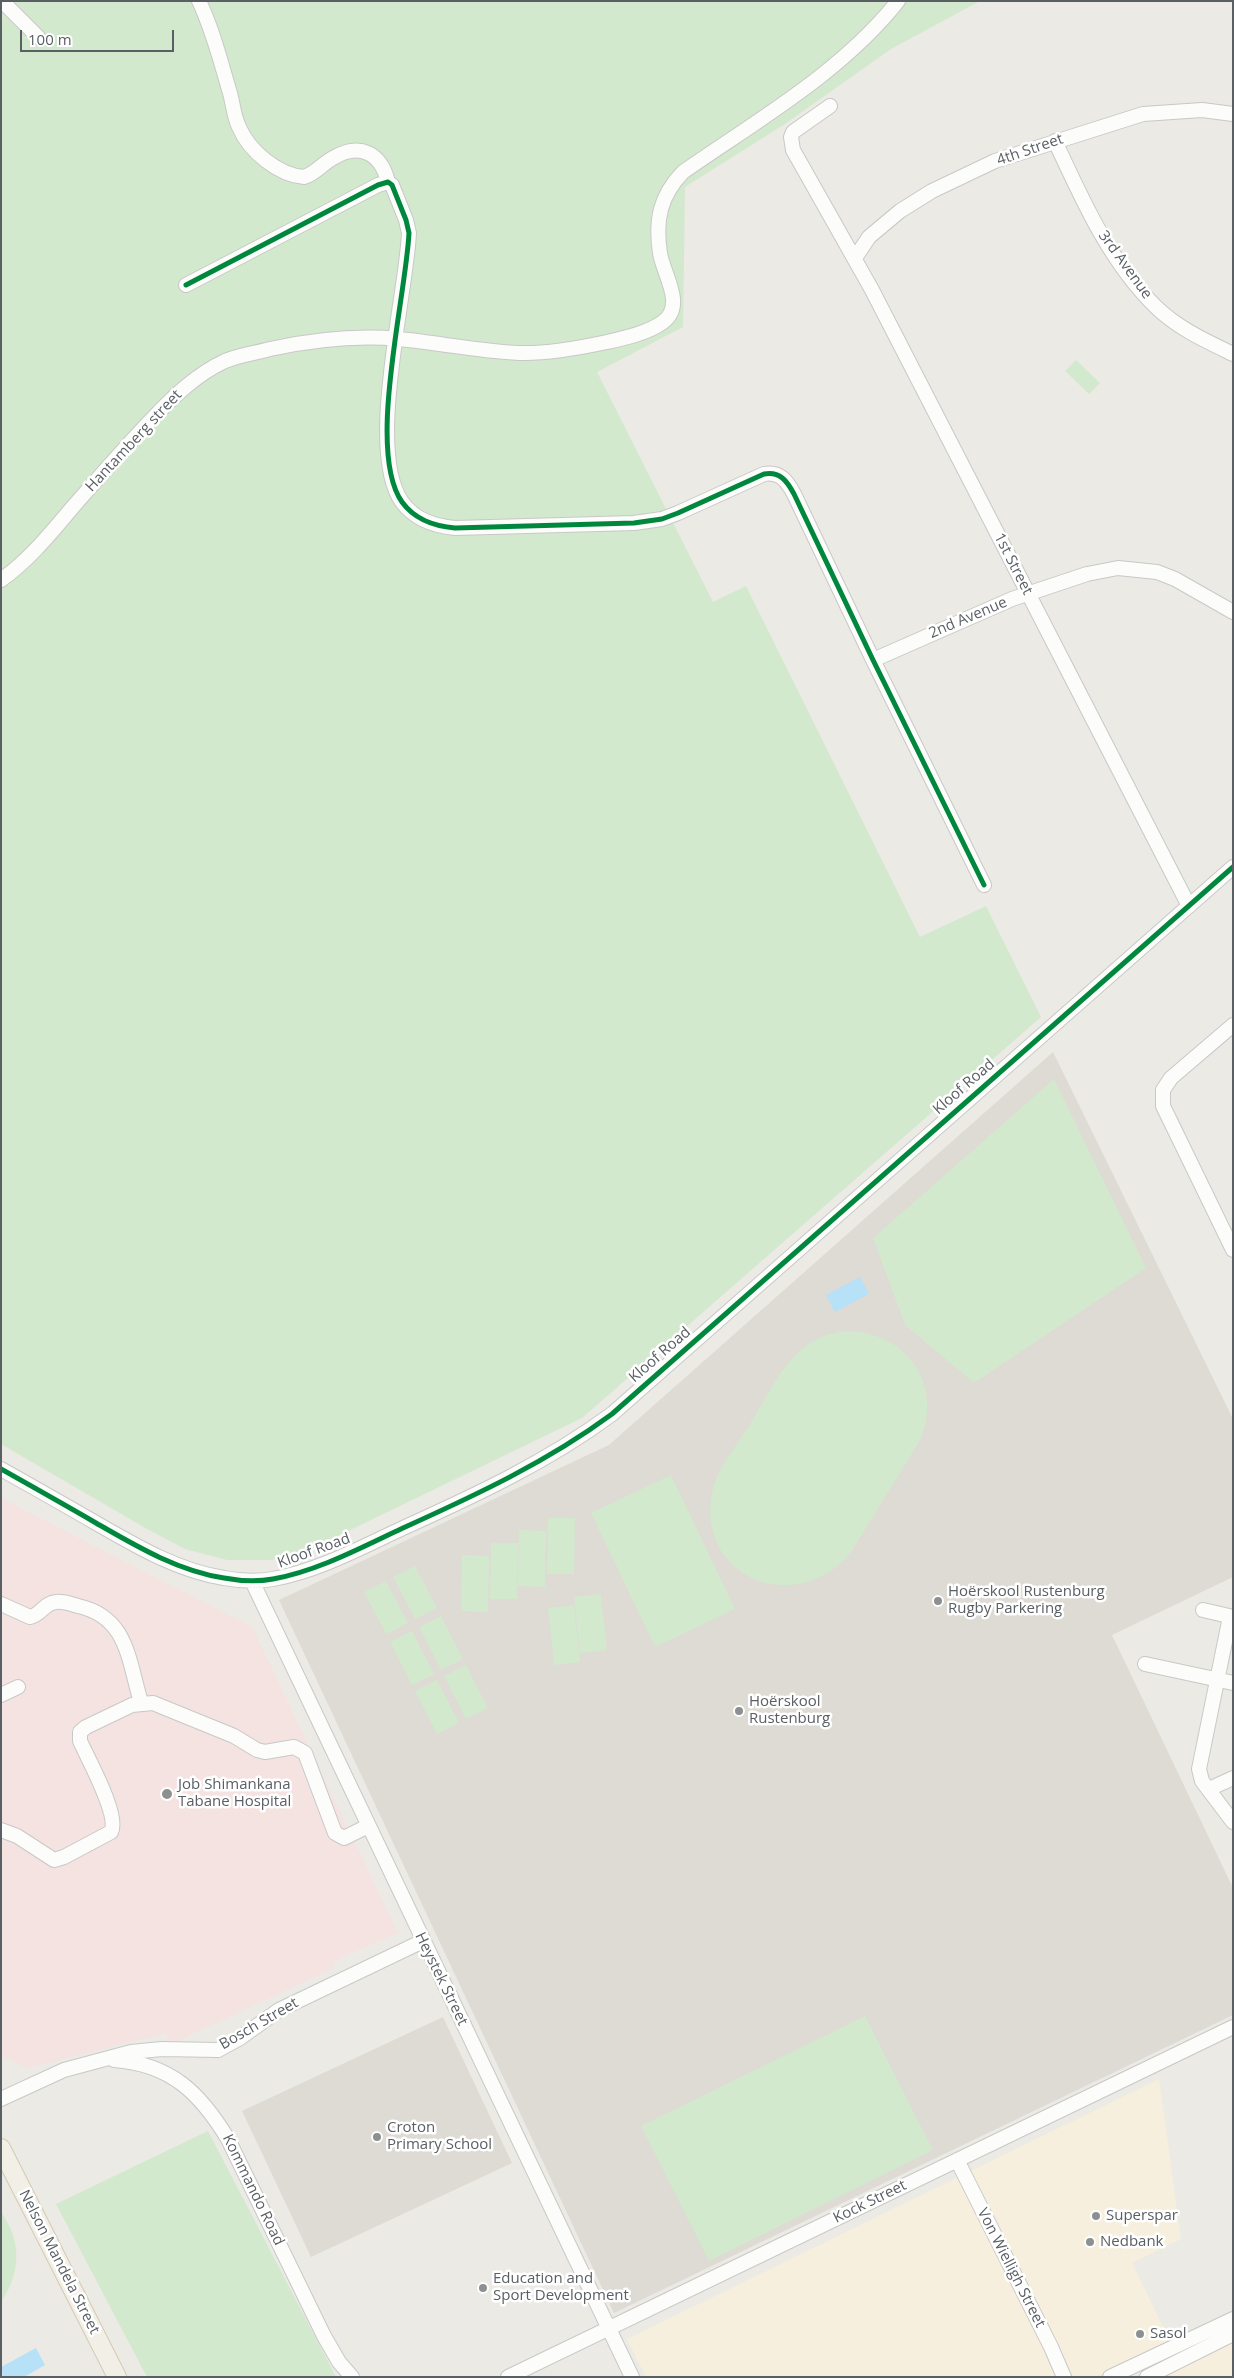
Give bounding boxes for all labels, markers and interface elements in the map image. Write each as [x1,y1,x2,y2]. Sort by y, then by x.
scale bar [22,20,176,52]
text: 100 m [28,29,72,49]
street label: 4th Street [994,130,1066,170]
street label: 3rd Avenue [1094,227,1156,303]
street label: Hantamberg street [82,386,186,496]
street label: 1st Street [990,530,1036,598]
street label: 2nd Avenue [926,593,1010,643]
street label: Kloof Road [930,1055,998,1119]
street label: Kloof Road [626,1323,694,1387]
street label: Kloof Road [275,1530,353,1572]
place label: Hoërskool Rustenburg Rugby Parkering [948,1583,1105,1618]
marker: Hoërskool Rustenburg Rugby Parkering [932,1595,944,1607]
place label: Hoërskool Rustenburg [749,1693,830,1728]
marker: Hoërskool Rustenburg [733,1705,745,1717]
place label: Job Shimankana Tabane Hospital [178,1776,291,1811]
marker: Job Shimankana Tabane Hospital [160,1787,174,1801]
street label: Heystek Street [411,1929,471,2029]
street label: Bosch Street [216,1994,302,2054]
place label: Croton Primary School [387,2119,492,2154]
street label: Kommando Road [218,2131,288,2249]
marker: Croton Primary School [371,2131,383,2143]
street label: Kock Street [831,2177,909,2227]
street label: Nelson Mandela Street [15,2187,103,2337]
street label: Von Wielligh Street [973,2205,1049,2331]
place label: Superspar [1106,2207,1178,2225]
marker: Superspar [1090,2210,1102,2222]
place label: Nedbank [1100,2233,1163,2251]
marker: Nedbank [1084,2236,1096,2248]
place label: Education and Sport Development [493,2270,629,2305]
marker: Education and Sport Development [477,2282,489,2294]
place label: Sasol [1150,2325,1187,2343]
marker: Sasol [1134,2328,1146,2340]

